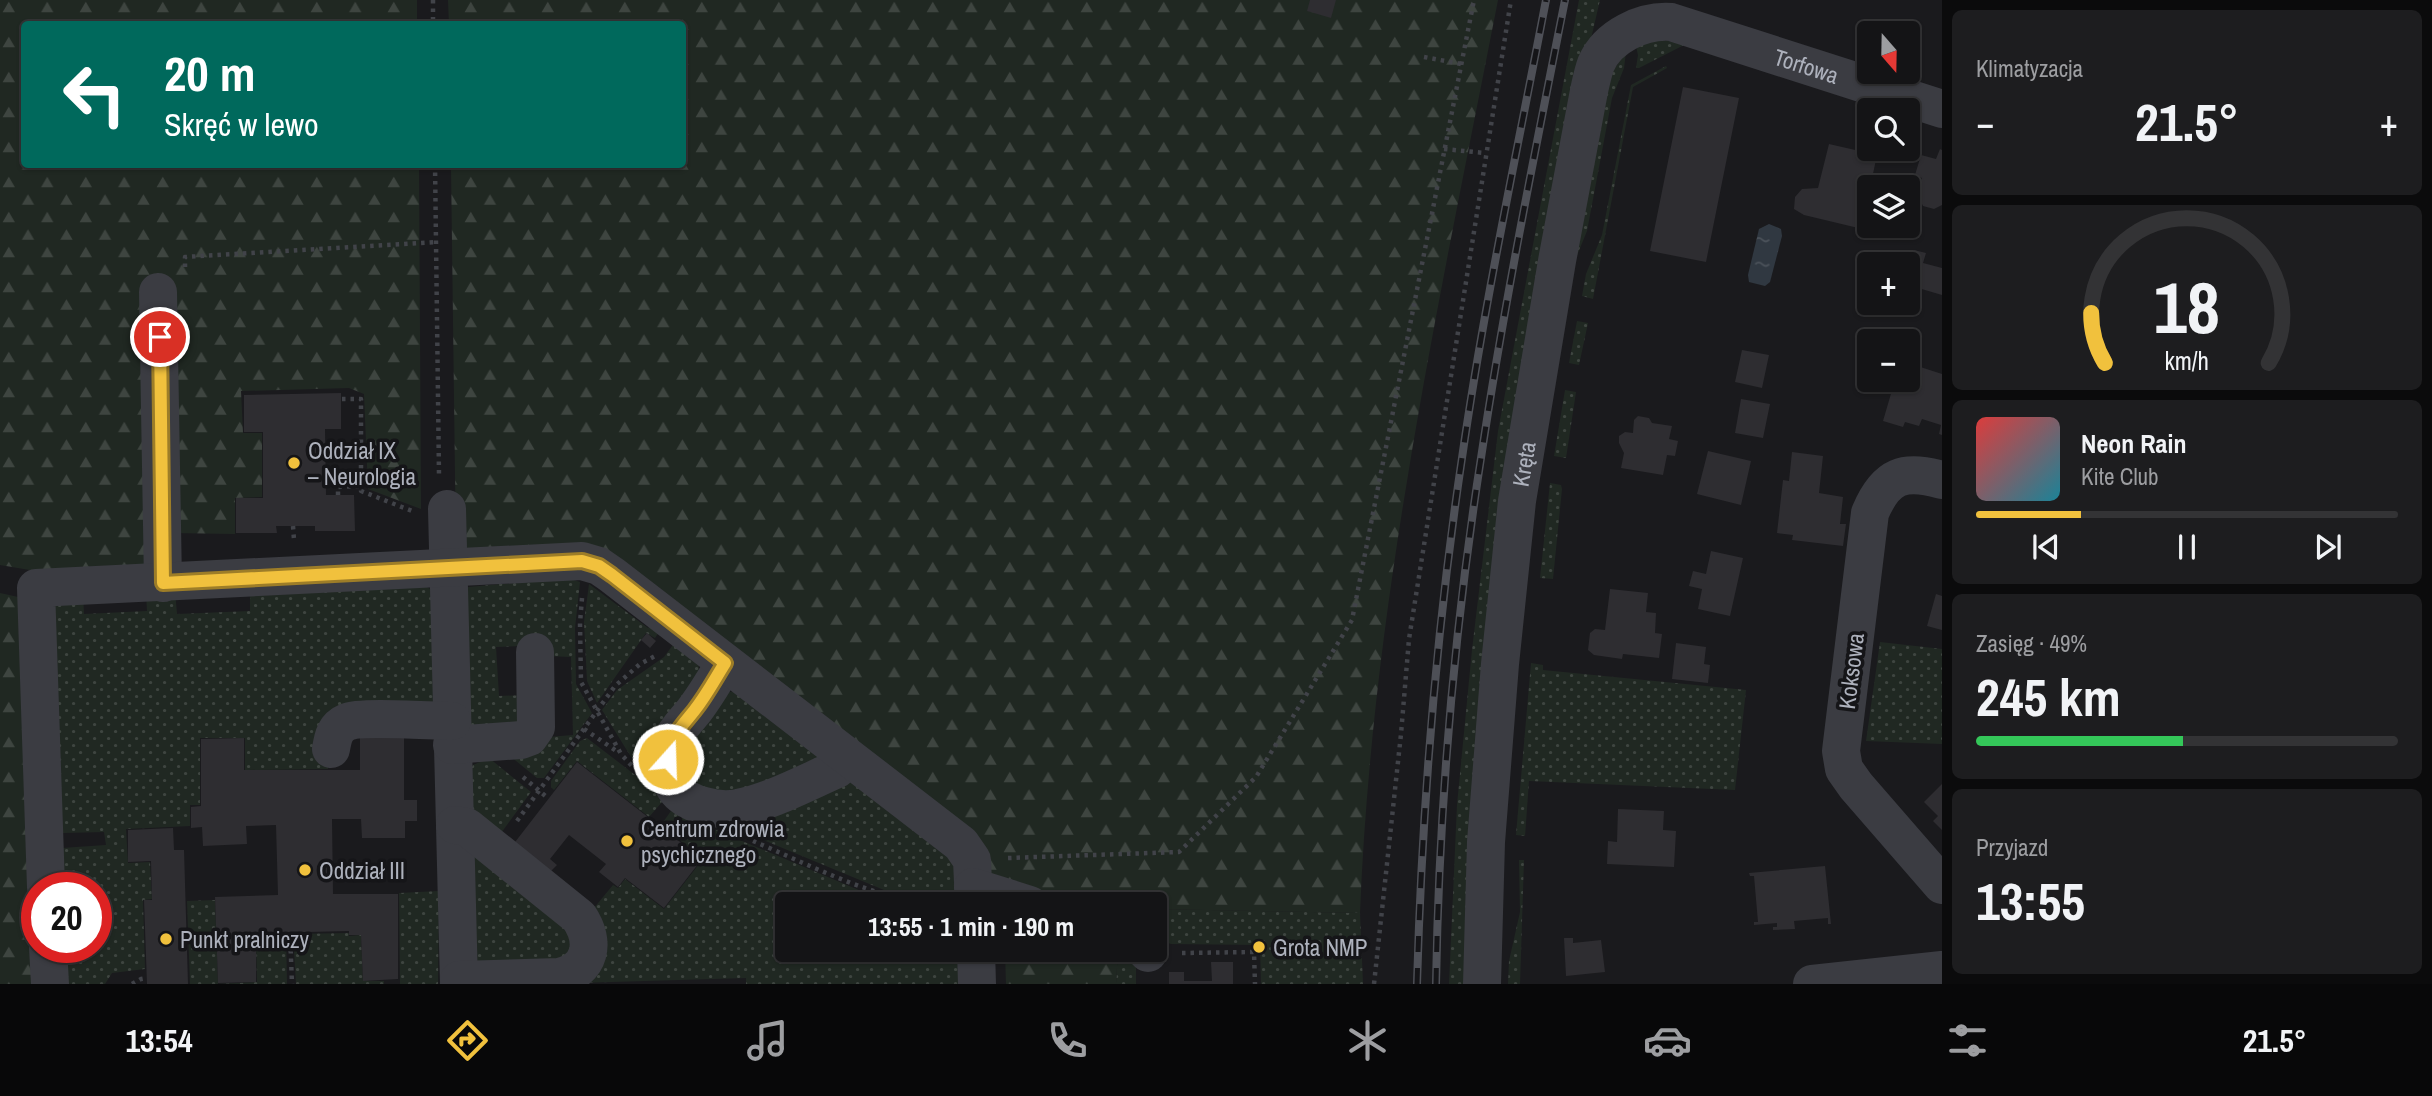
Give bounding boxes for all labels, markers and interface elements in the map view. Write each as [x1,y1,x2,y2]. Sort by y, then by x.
north arrow [1857,21,1920,84]
map controls [1857,21,1920,392]
text: 20 m [164,40,256,106]
street label: Torfowa [1770,41,1843,91]
icon: left [49,49,140,140]
text: Klimatyzacja [1976,53,2083,84]
text: 21.5° [2135,87,2239,157]
text: − [1976,97,1994,148]
text: + [2380,97,2398,148]
button: search [1857,98,1920,161]
text: Skręć w lewo [164,103,319,146]
button: layers [1857,175,1920,238]
button: + [1857,252,1920,315]
text: 18 [2154,259,2220,357]
pin [130,307,190,367]
icon: arrive [141,318,179,356]
button: − [1857,329,1920,392]
text: km/h [2165,344,2209,378]
text: Neon Rain [2081,426,2186,461]
place label: Oddział IX – Neurologia [308,435,416,492]
street label: Kręta [1504,439,1542,489]
marker: Oddział IX – Neurologia [286,455,302,471]
text: Kite Club [2081,461,2159,492]
icon: previous [2027,528,2065,566]
icon: pause [2168,528,2206,566]
icon: next [2309,528,2347,566]
text: Zasięg · 49% [1976,628,2087,659]
street label: Koksowa [1831,631,1871,711]
text: 245 km [1976,662,2121,732]
position arrow [631,722,705,796]
place label: Centrum zdrowia psychicznego [641,813,785,870]
text: Przyjazd [1976,832,2048,863]
marker: Centrum zdrowia psychicznego [619,833,635,849]
place label: Oddział III [319,855,405,886]
marker: Oddział III [297,862,313,878]
text: 13:55 [1976,866,2085,936]
speed limit sign: 20 [21,872,112,963]
text: 13:55 · 1 min · 190 m [868,909,1074,944]
place label: Punkt pralniczy [180,924,310,955]
marker: Punkt pralniczy [158,931,174,947]
place label: Grota NMP [1273,932,1367,963]
marker: Grota NMP [1251,939,1267,955]
icon: directions [443,1016,492,1065]
icon: music [743,1016,792,1065]
icon: phone [1043,1016,1092,1065]
icon: climate [1343,1016,1392,1065]
icon: car [1643,1016,1692,1065]
icon: filters [1943,1016,1992,1065]
text: 13:54 [125,1019,193,1062]
text: 21.5° [2243,1019,2307,1062]

